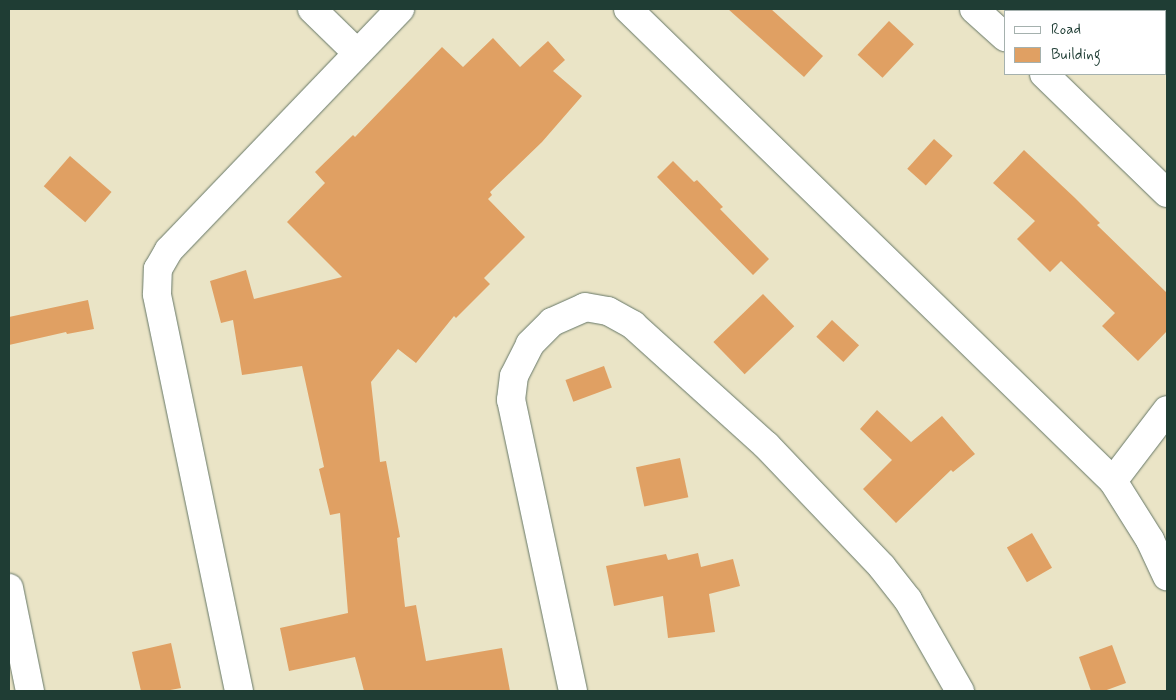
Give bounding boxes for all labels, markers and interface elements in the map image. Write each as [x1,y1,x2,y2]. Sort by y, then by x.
legend [1004,10,1166,75]
text: Road [1051,20,1081,40]
text: Building [1051,45,1101,65]

